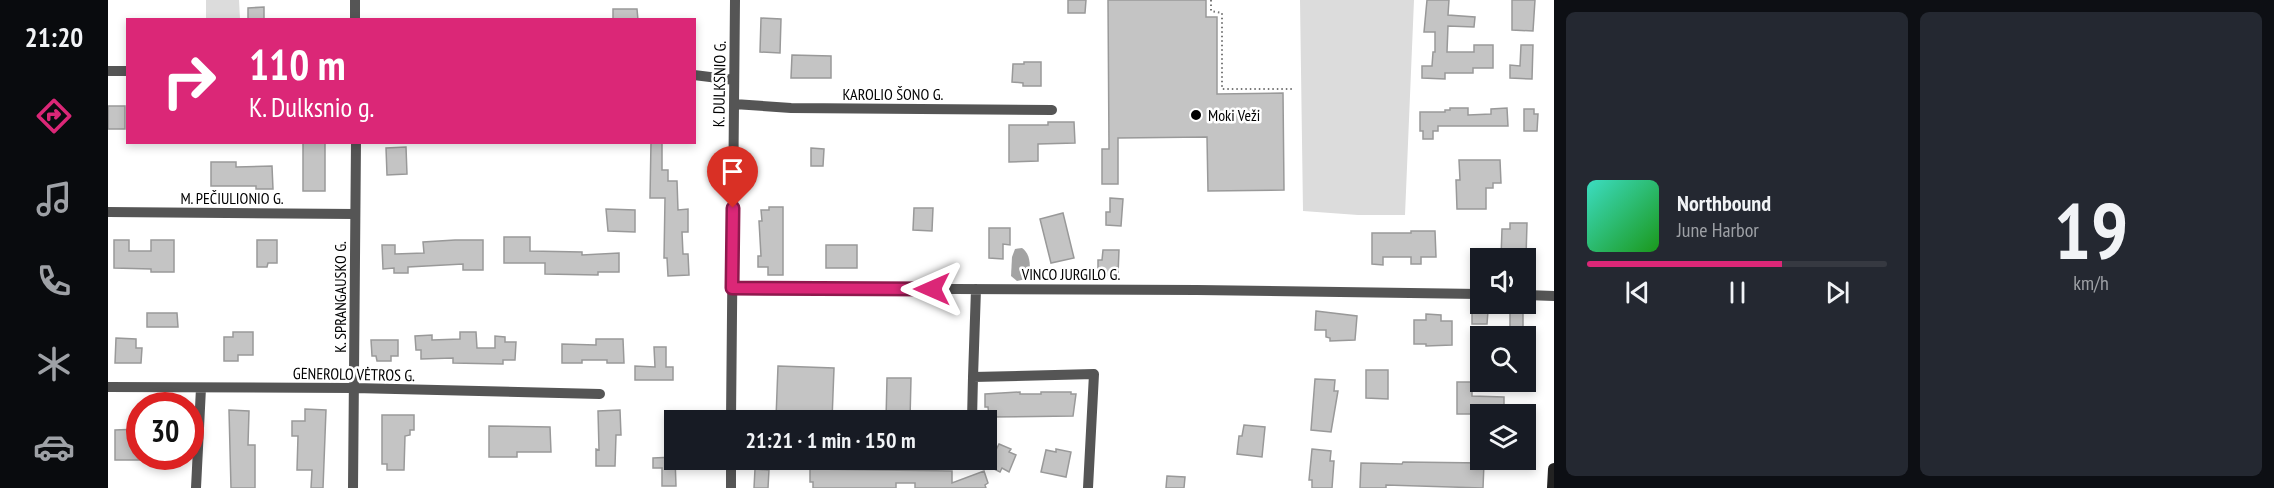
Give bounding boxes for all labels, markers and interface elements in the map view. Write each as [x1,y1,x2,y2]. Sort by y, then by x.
text: 21:20 [25,20,83,54]
text: 110 m [249,37,346,92]
street label: K. DULKSNIO G. [708,40,730,127]
icon: right [150,42,228,120]
street label: KAROLIO ŠONO G. [843,84,944,104]
text: K. Dulksnio g. [249,90,374,124]
icon: directions [33,95,75,137]
place label: Moki Veži [1208,105,1260,125]
marker: Moki Veži [1189,108,1203,122]
pin [707,146,758,208]
icon: arrive [716,155,749,188]
icon: music [33,178,75,220]
text: 19 [2054,180,2128,281]
street label: M. PEČIULIONIO G. [180,188,284,208]
text: Northbound [1677,189,1771,217]
text: June Harbor [1677,217,1759,243]
street label: K. SPRANGAUSKO G. [330,241,350,353]
map controls [1470,248,1536,470]
button: sound [1470,248,1536,314]
position arrow [900,257,964,321]
icon: phone [33,260,75,302]
street label: VINCO JURGILO G. [1021,264,1120,284]
text: km/h [2073,270,2109,296]
icon: previous [1621,276,1654,309]
icon: pause [1721,276,1754,309]
icon: next [1821,276,1854,309]
button: search [1470,326,1536,392]
icon: climate [33,343,75,385]
street label: GENEROLO VĖTROS G. [293,363,415,385]
speed limit sign: 30 [126,392,204,470]
button: layers [1470,404,1536,470]
icon: car [33,426,75,468]
text: 21:21 · 1 min · 150 m [745,426,916,454]

